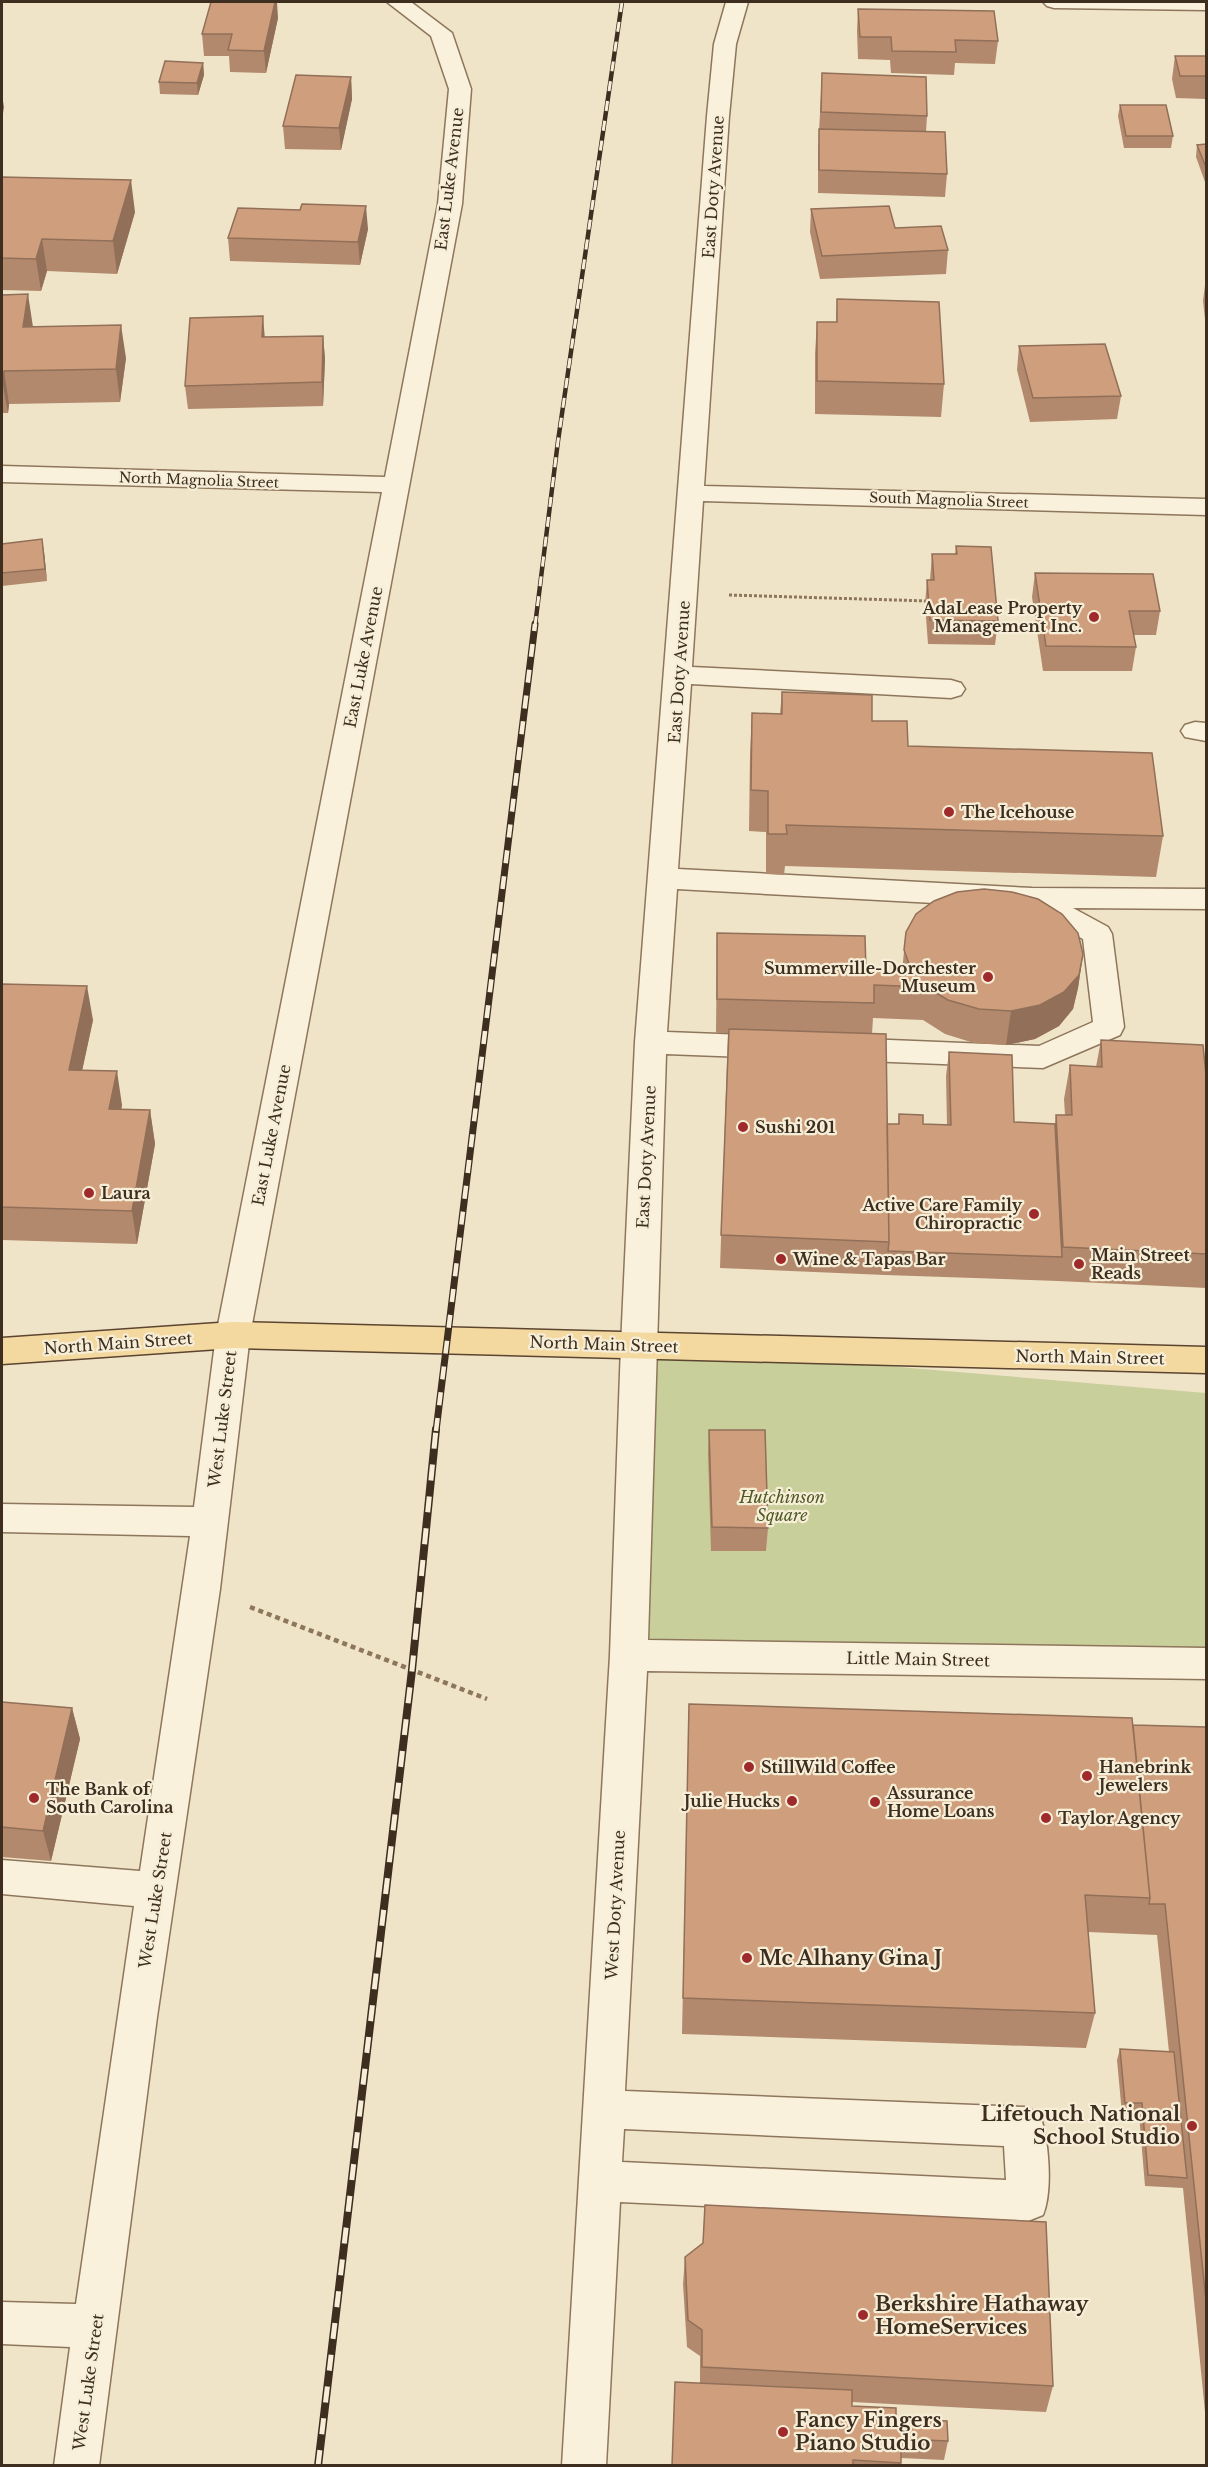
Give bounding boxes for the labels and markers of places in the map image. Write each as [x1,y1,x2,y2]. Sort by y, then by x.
place label: AdaLease Property Management Inc. [921,598,1083,636]
marker: AdaLease Property Management Inc. [1087,610,1101,624]
place label: The Icehouse [961,802,1074,822]
marker: The Icehouse [942,805,956,819]
place label: Summerville-Dorchester Museum [764,958,976,996]
marker: Summerville-Dorchester Museum [981,970,995,984]
place label: Sushi 201 [755,1117,835,1137]
marker: Sushi 201 [736,1120,750,1134]
place label: Laura [101,1183,151,1203]
marker: Laura [82,1186,96,1200]
place label: Active Care Family Chiropractic [861,1195,1023,1233]
marker: Active Care Family Chiropractic [1027,1207,1041,1221]
place label: Main Street Reads [1091,1245,1190,1283]
place label: Wine & Tapas Bar [792,1249,945,1269]
marker: Wine & Tapas Bar [774,1252,788,1266]
marker: Main Street Reads [1072,1257,1086,1271]
place label: StillWild Coffee [761,1757,896,1777]
place label: Hanebrink Jewelers [1096,1757,1191,1795]
marker: StillWild Coffee [742,1760,756,1774]
marker: Hanebrink Jewelers [1080,1769,1094,1783]
place label: The Bank of South Carolina [46,1779,173,1817]
place label: Assurance Home Loans [886,1783,995,1821]
marker: The Bank of South Carolina [27,1791,41,1805]
place label: Julie Hucks [681,1791,780,1811]
marker: Julie Hucks [785,1794,799,1808]
marker: Assurance Home Loans [868,1795,882,1809]
place label: Taylor Agency [1058,1808,1181,1828]
marker: Taylor Agency [1039,1811,1053,1825]
place label: Mc Alhany Gina J [759,1946,942,1970]
marker: Mc Alhany Gina J [740,1951,754,1965]
place label: Lifetouch National School Studio [981,2102,1180,2149]
marker: Lifetouch National School Studio [1185,2119,1199,2133]
place label: Berkshire Hathaway HomeServices [875,2292,1089,2339]
marker: Berkshire Hathaway HomeServices [856,2308,870,2322]
place label: Fancy Fingers Piano Studio [795,2408,942,2455]
marker: Fancy Fingers Piano Studio [776,2425,790,2439]

